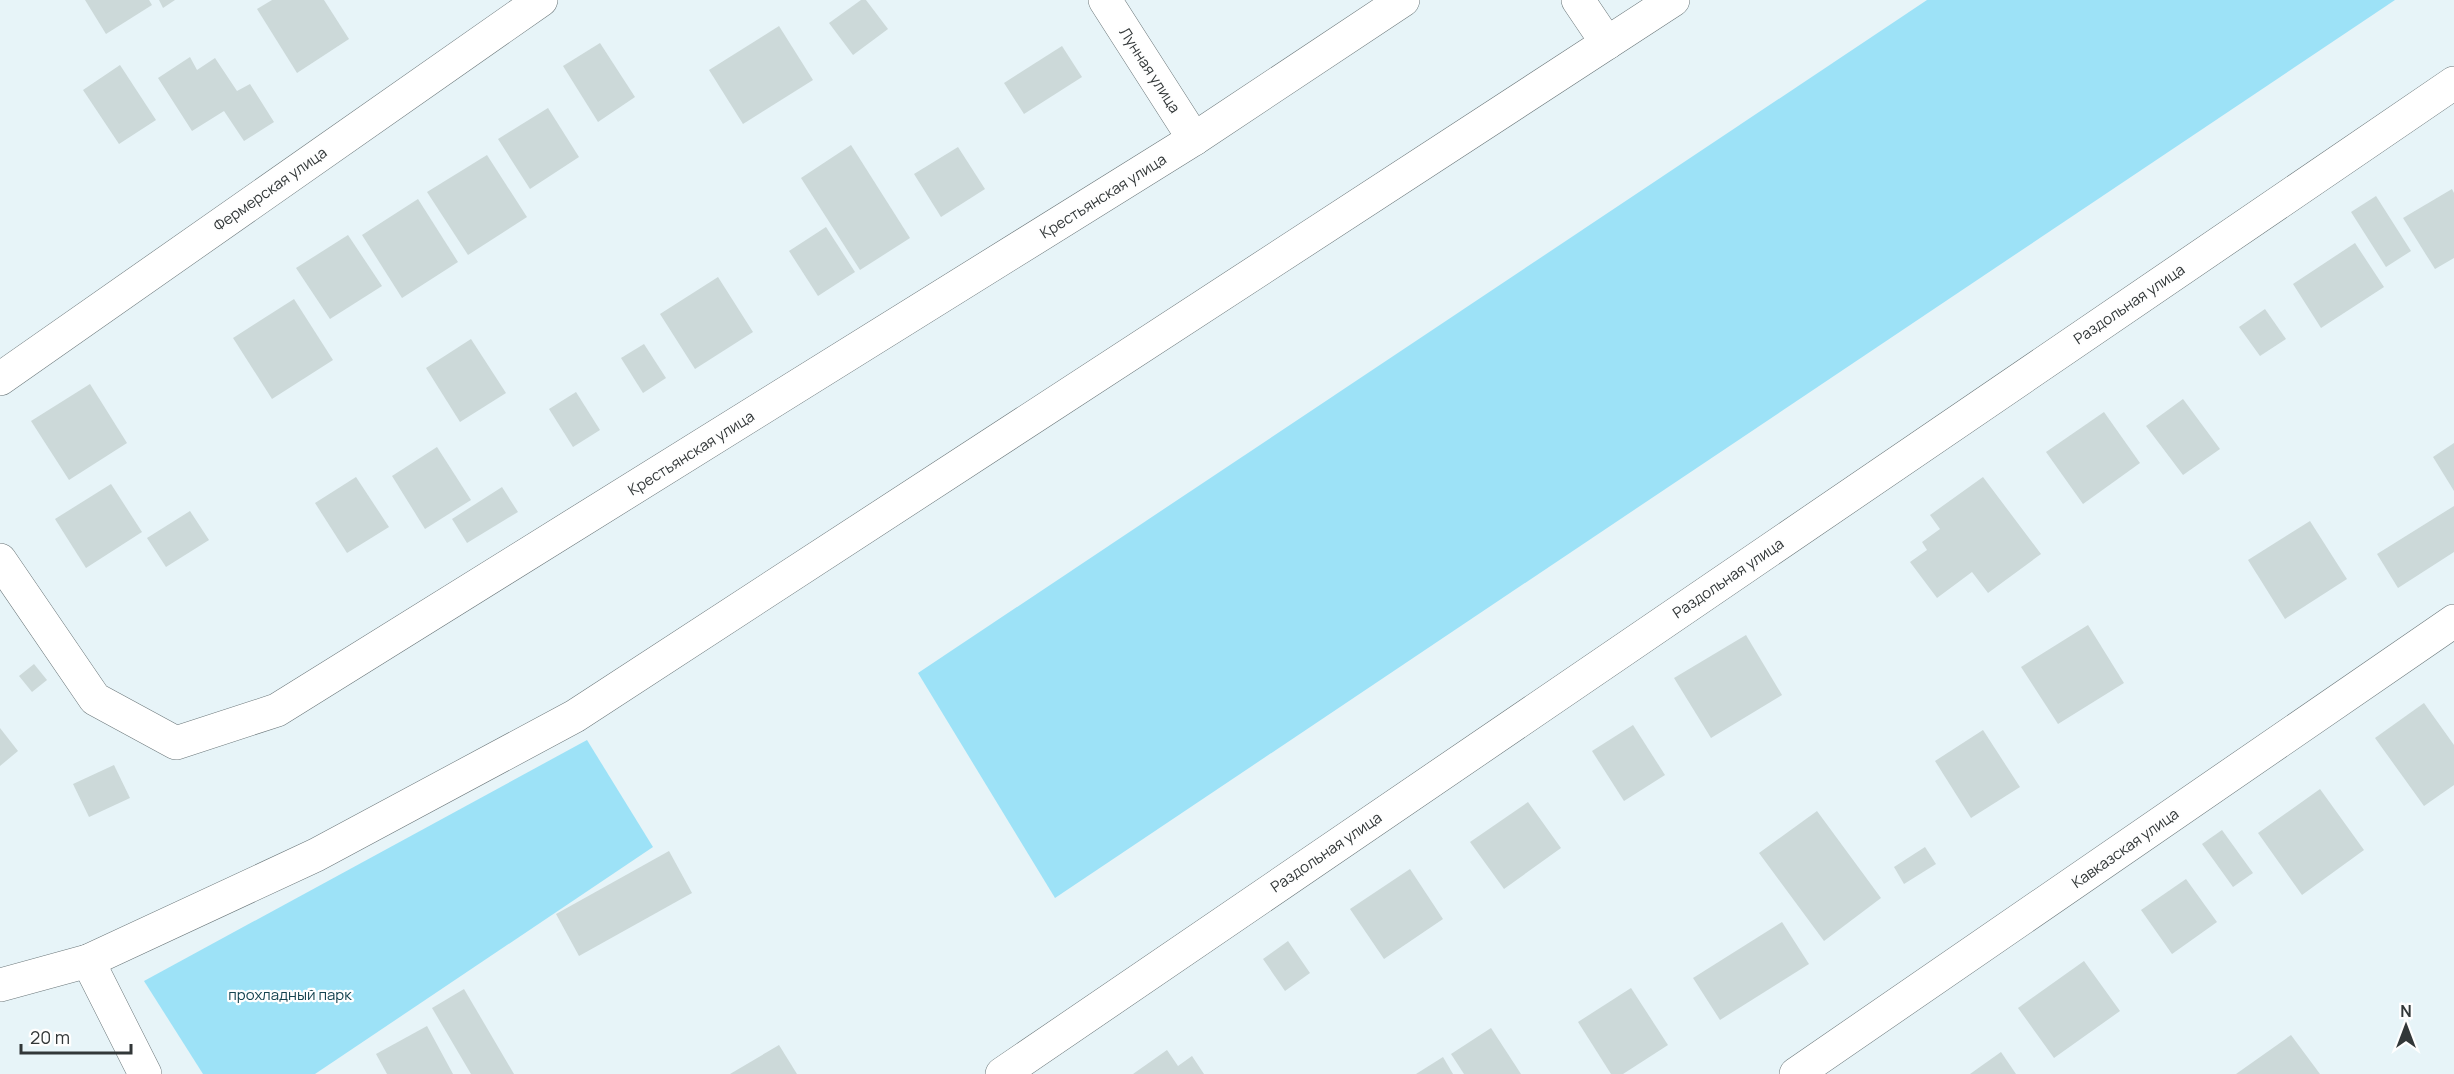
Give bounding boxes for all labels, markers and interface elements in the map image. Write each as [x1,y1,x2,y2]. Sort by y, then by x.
street label: Лунная улица [1114,23,1186,117]
street label: Фермерская улица [209,142,331,236]
street label: Крестьянская улица [1036,149,1170,243]
street label: Раздольная улица [2069,259,2189,349]
street label: Крестьянская улица [624,406,758,500]
street label: Раздольная улица [1668,533,1788,623]
street label: Кавказская улица [2067,803,2183,893]
street label: Раздольная улица [1266,807,1386,897]
park label: прохладный парк [228,984,352,1005]
north arrow [2376,996,2436,1056]
text: N [2400,1000,2412,1022]
scale bar [21,1017,130,1055]
text: 20 m [30,1025,70,1049]

